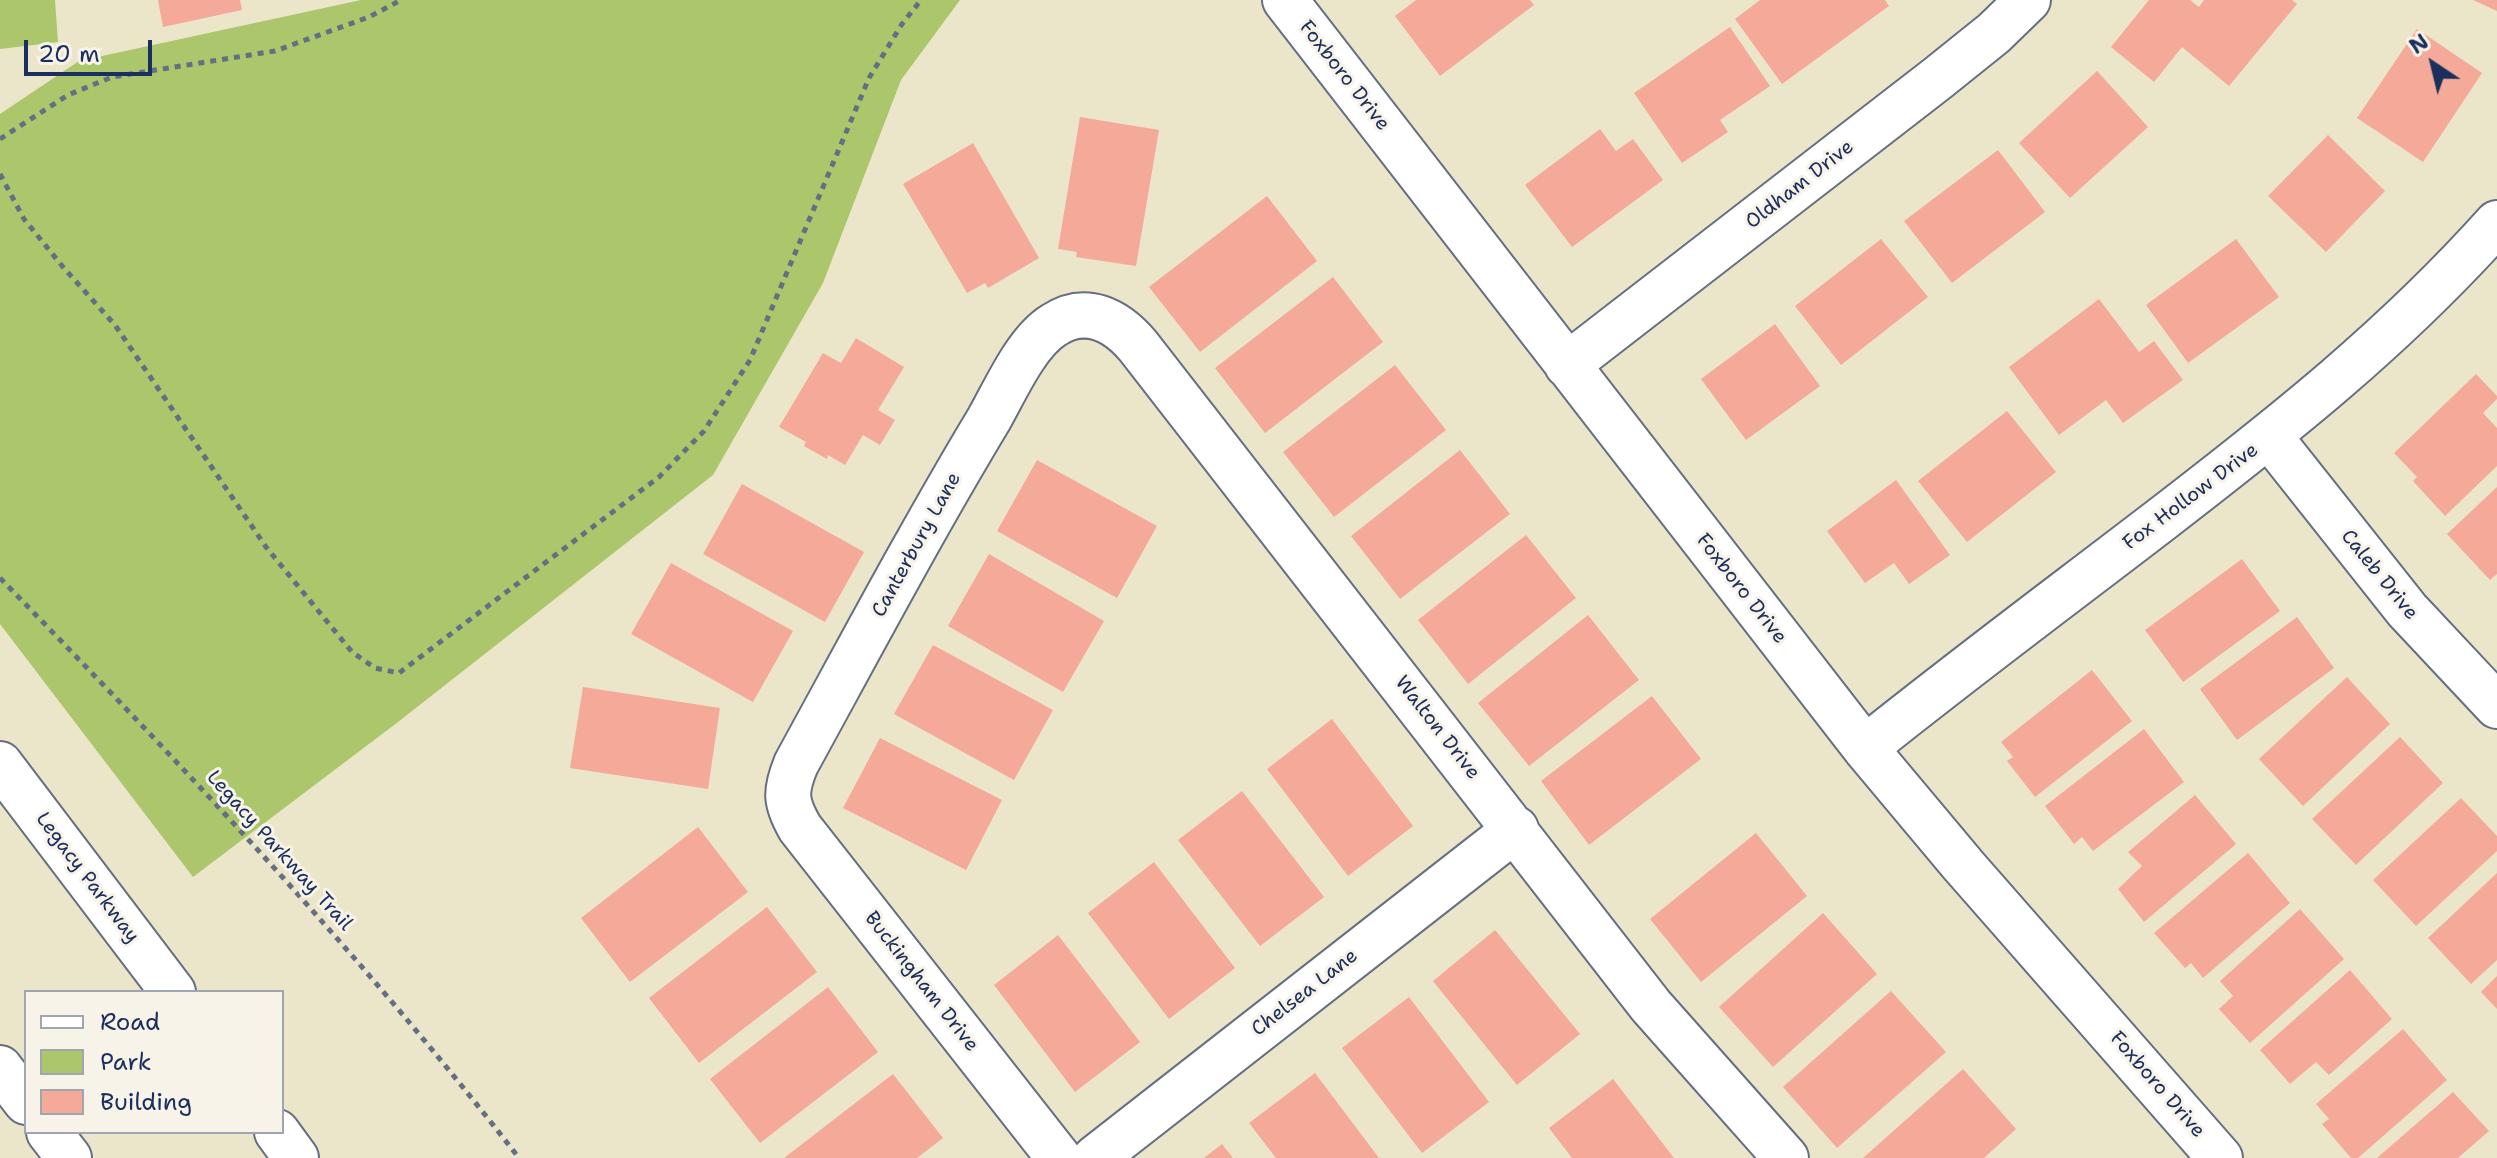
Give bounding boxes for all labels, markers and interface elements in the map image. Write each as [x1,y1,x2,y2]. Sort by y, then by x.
street label: Foxboro Drive [1294,16,1394,136]
scale bar [28,24,156,74]
north arrow [2393,24,2473,104]
text: N [2403,27,2434,61]
text: 20 m [38,38,100,70]
street label: Oldham Drive [1741,135,1859,235]
street label: Fox Hollow Drive [2119,438,2263,556]
street label: Canterbury Lane [867,469,967,621]
street label: Caleb Drive [2335,525,2423,625]
street label: Foxboro Drive [1691,529,1791,649]
street label: Walton Drive [1389,671,1485,785]
street label: Legacy Parkway Trail [201,766,357,936]
street label: Legacy Parkway [30,808,144,948]
street label: Buckingham Drive [859,907,983,1057]
street label: Chelsea Lane [1247,944,1363,1042]
legend [24,990,284,1134]
text: Road [100,1006,160,1038]
street label: Foxboro Drive [2104,1027,2210,1143]
text: Park [100,1046,152,1078]
text: Building [100,1086,192,1118]

